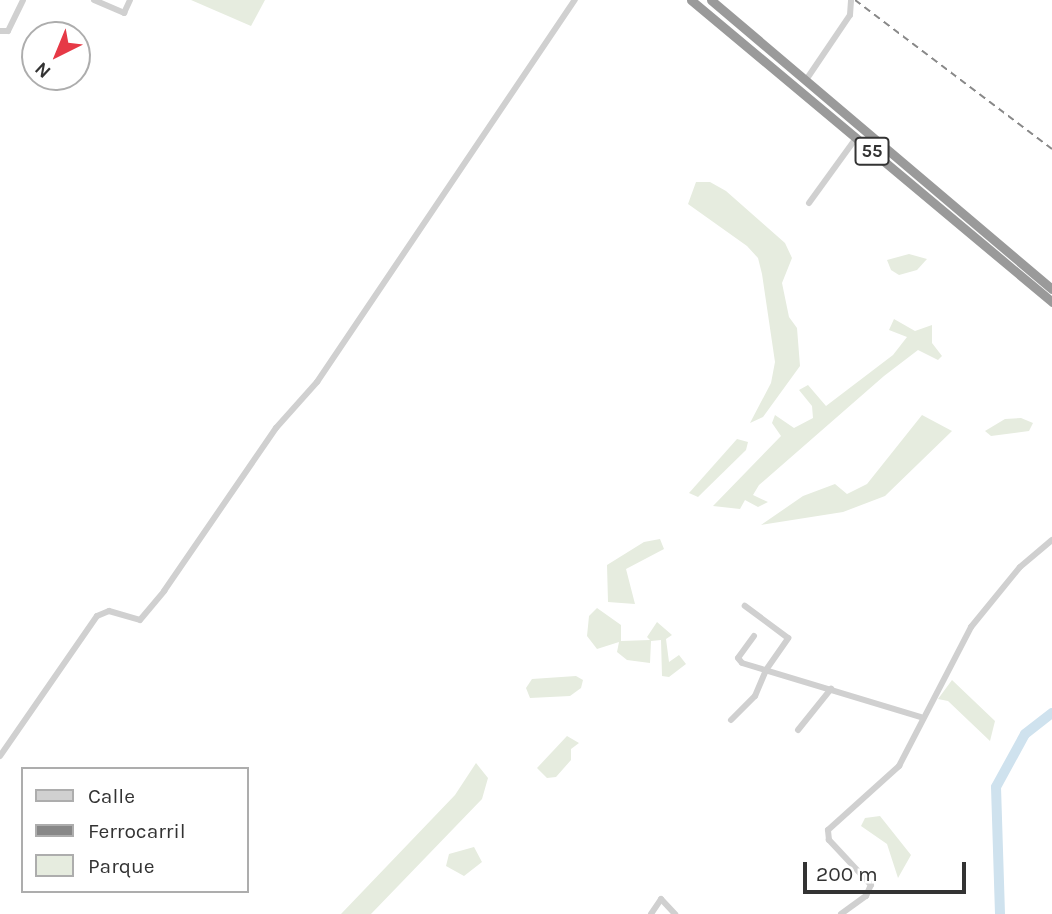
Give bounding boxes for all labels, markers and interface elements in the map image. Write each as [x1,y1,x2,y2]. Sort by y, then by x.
north arrow [21,21,91,91]
text: N [31,57,56,83]
road number: 55 [854,136,890,166]
legend [21,767,248,893]
text: Calle [88,784,135,808]
text: Ferrocarril [88,819,186,843]
scale bar [807,848,970,892]
text: Parque [88,854,155,878]
text: 200 m [816,862,878,886]

